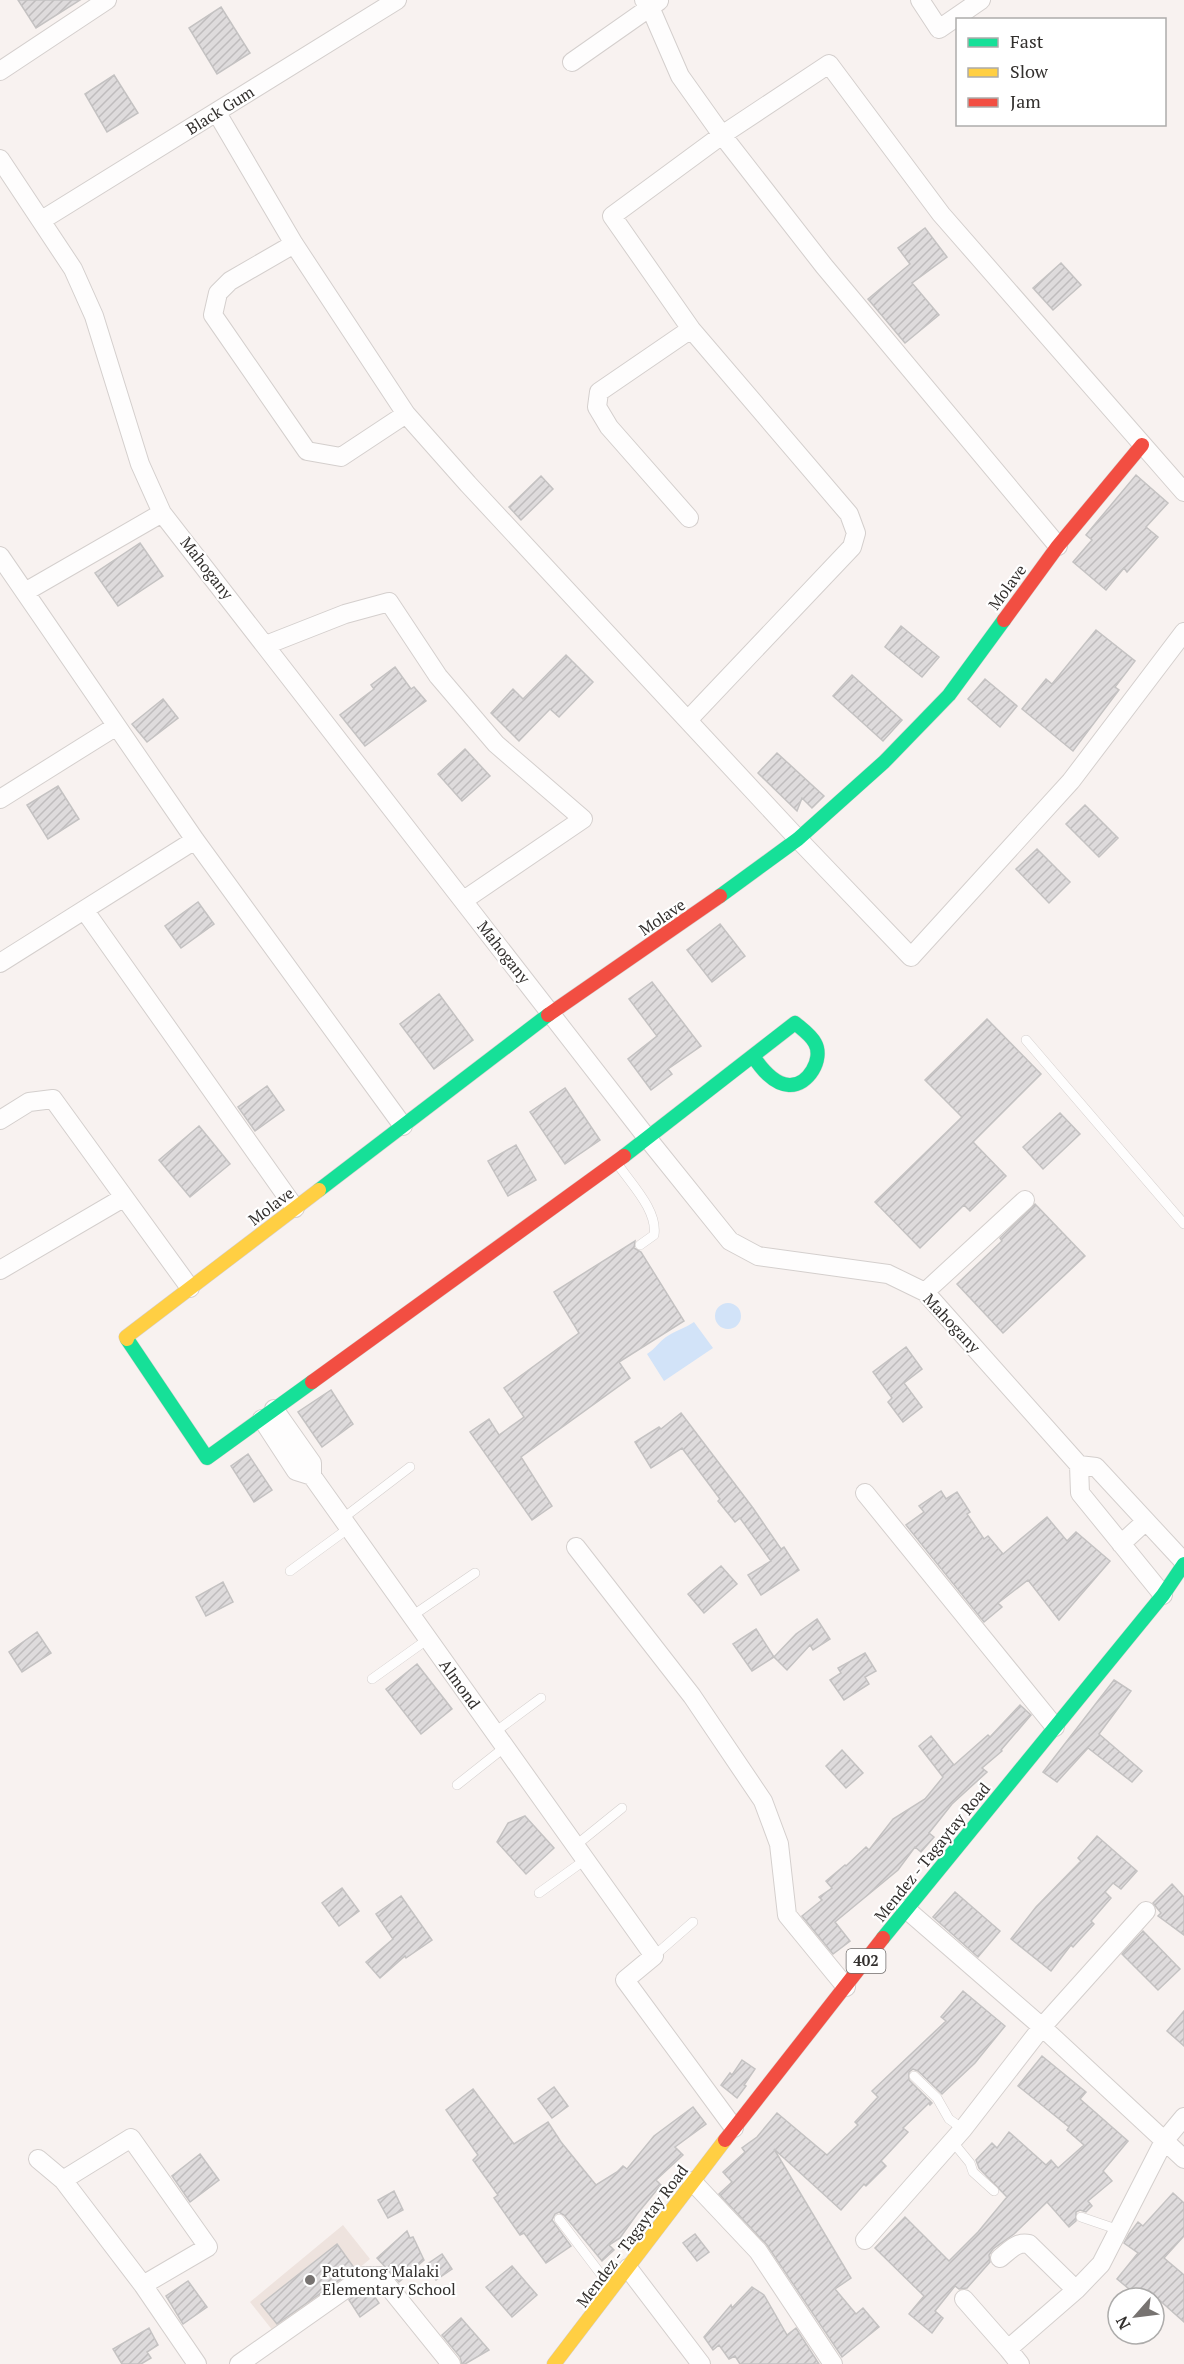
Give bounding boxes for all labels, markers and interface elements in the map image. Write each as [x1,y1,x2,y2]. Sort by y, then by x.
legend [956,18,1166,126]
text: Fast [1010,29,1044,53]
text: Slow [1010,59,1049,83]
street label: Black Gum [182,80,258,140]
text: Jam [1010,89,1041,113]
street label: Mahogany [175,532,239,605]
street label: Molave [983,560,1031,614]
street label: Molave [635,893,689,941]
street label: Mahogany [472,916,536,989]
street label: Molave [244,1182,298,1230]
street label: Mahogany [919,1288,986,1358]
street label: Almond [434,1655,486,1714]
street label: Mendez - Tagaytay Road [869,1778,995,1926]
road number: 402 [846,1949,886,1973]
street label: Mendez - Tagaytay Road [571,2160,693,2312]
place label: Patutong Malaki Elementary School [322,2260,456,2300]
marker: Patutong Malaki Elementary School [303,2273,317,2287]
north arrow [1106,2286,1166,2346]
text: N [1110,2313,1135,2334]

